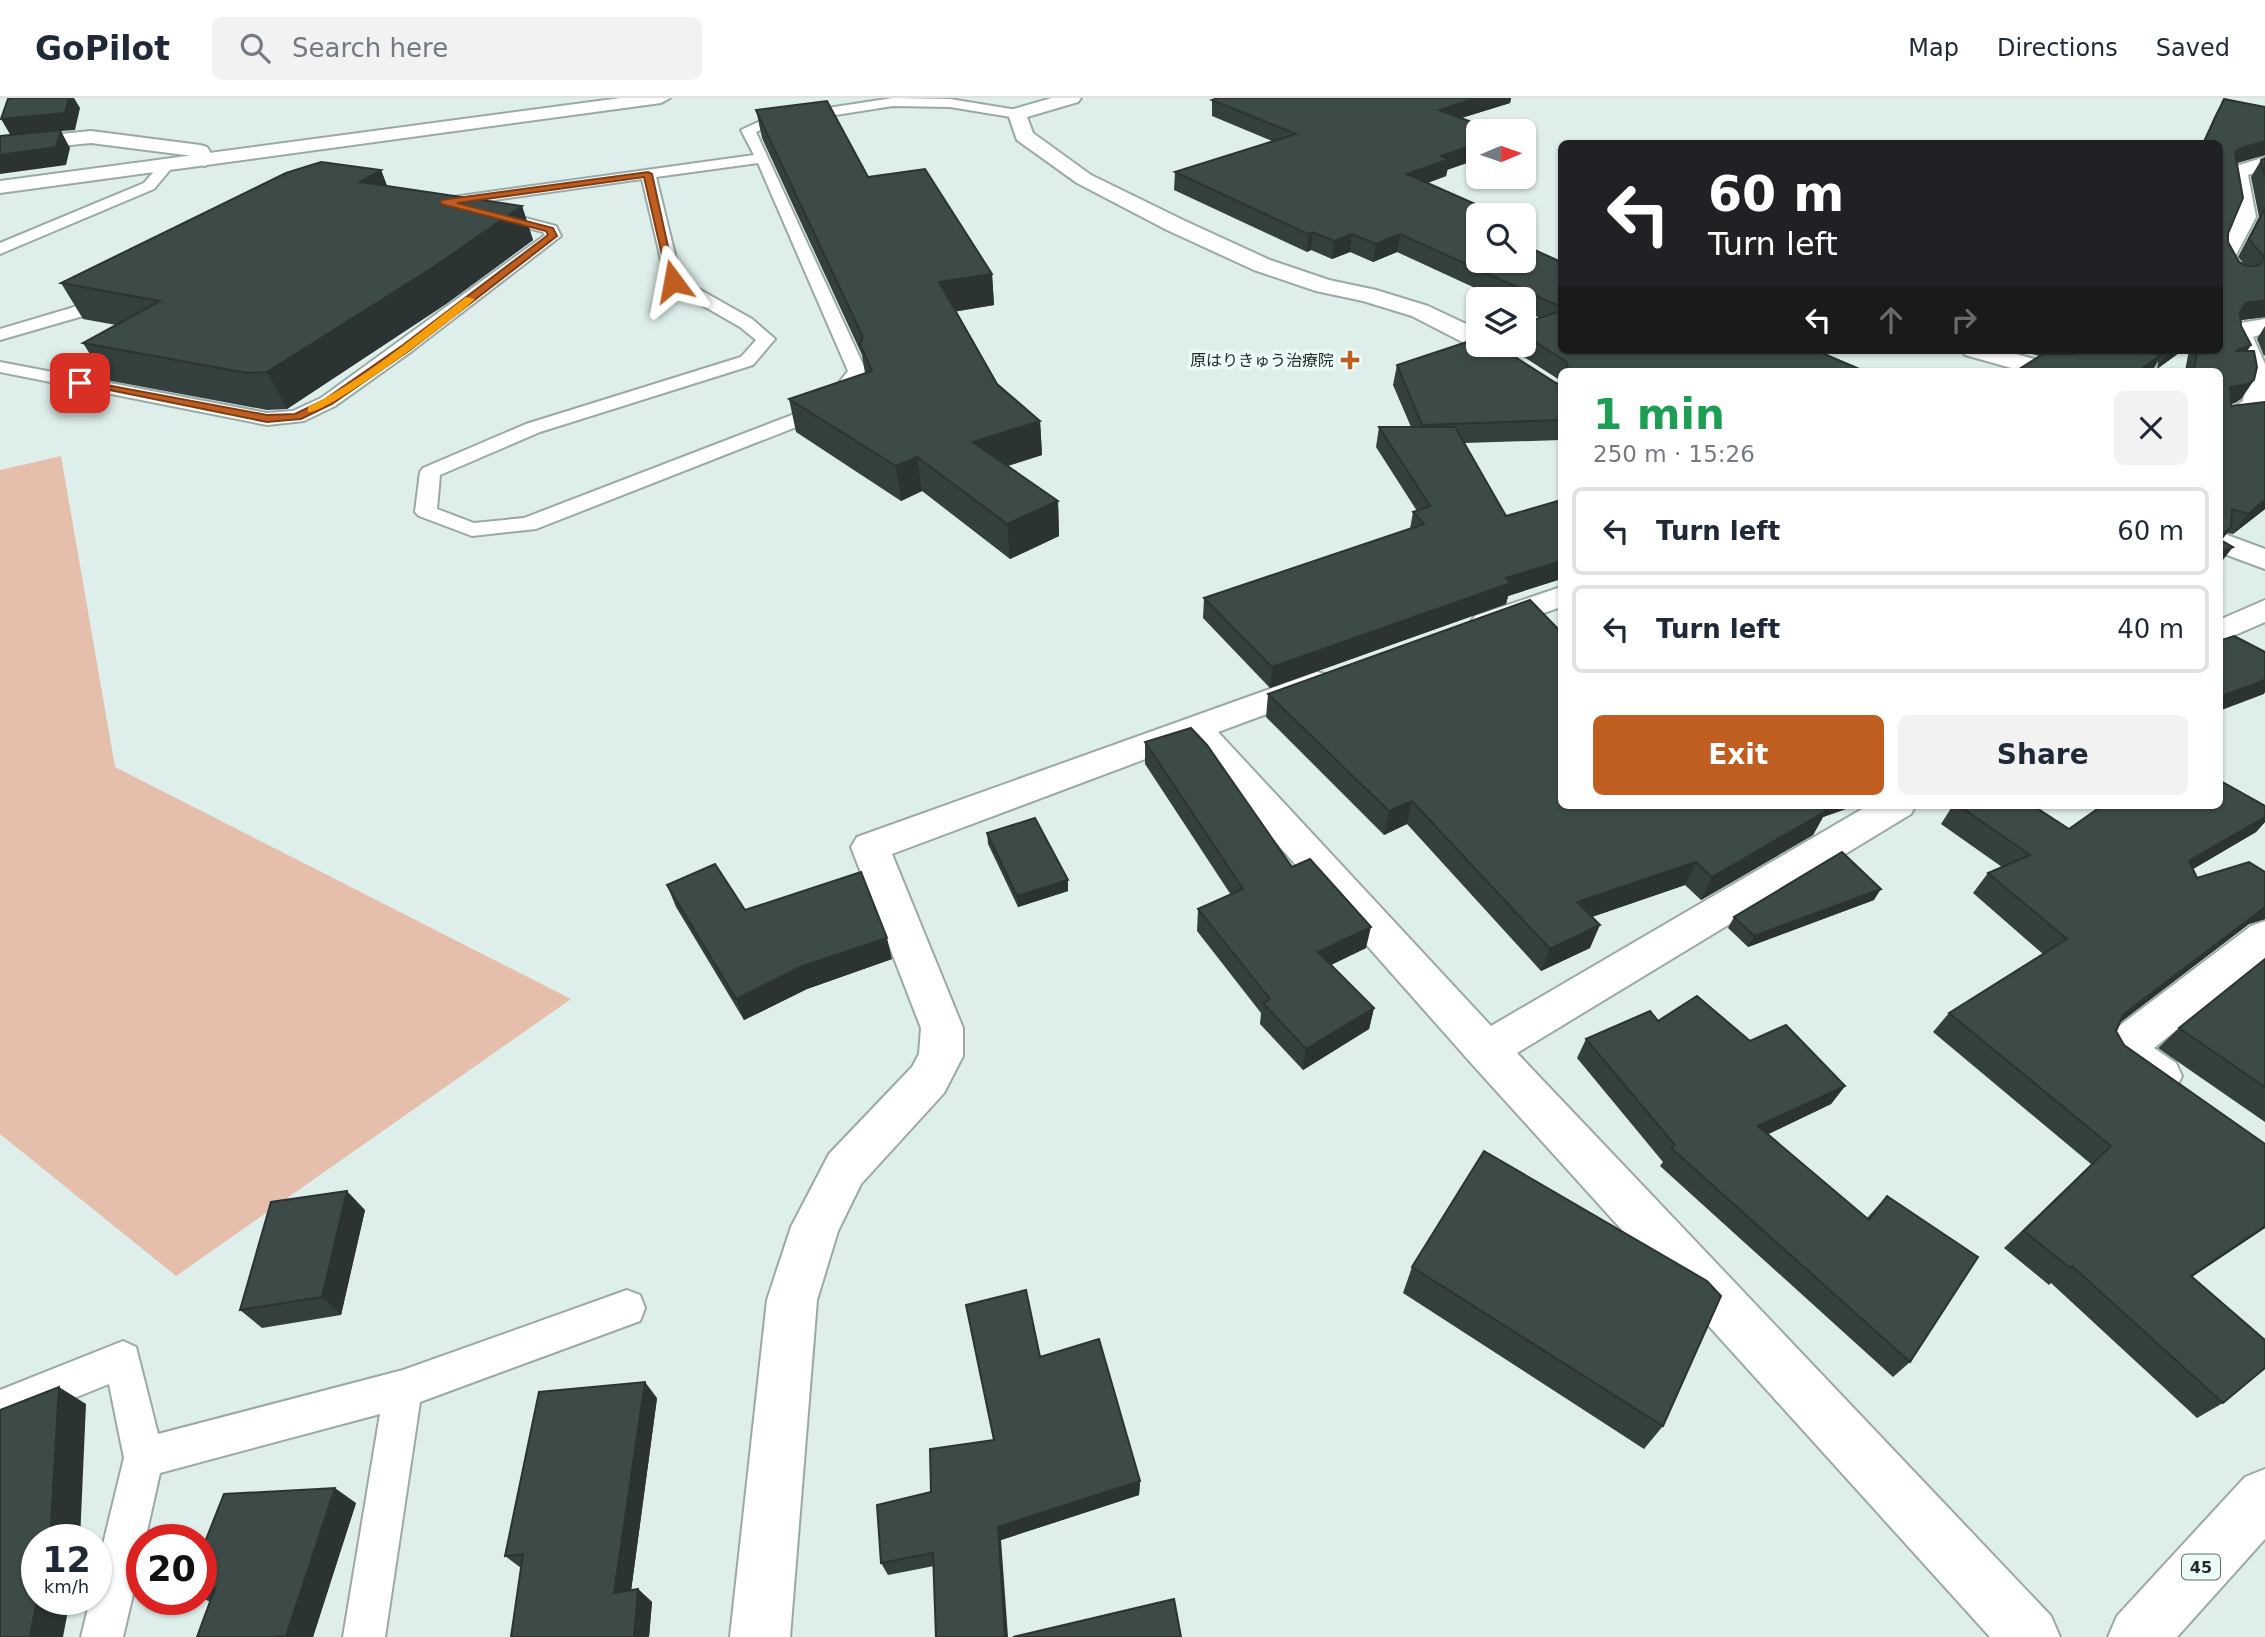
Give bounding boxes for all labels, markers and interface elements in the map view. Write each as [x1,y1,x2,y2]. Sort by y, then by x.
search box [212,17,702,80]
text: GoPilot [35,29,170,68]
icon: search [236,29,274,67]
text: Search here [292,33,448,63]
text: Map [1908,34,1959,62]
text: Directions [1997,34,2118,62]
text: Saved [2156,34,2230,62]
north arrow [1466,119,1536,189]
map controls [1466,119,1536,357]
text: 60 m [1708,166,1844,223]
icon: left [1593,168,1684,259]
button: search [1466,203,1536,273]
text: Turn left [1708,225,1838,263]
position arrow [636,244,710,318]
button: layers [1466,287,1536,357]
icon: left [1799,301,1837,339]
icon: ahead [1872,301,1910,339]
icon: right [1945,301,1983,339]
marker: 原はりきゅう治療院 [1340,350,1360,370]
place label: 原はりきゅう治療院 [1190,351,1334,370]
pin [50,353,110,413]
icon: arrive [61,364,99,402]
text: 1 min [1593,390,1725,439]
button: close [2114,391,2188,465]
text: 250 m · 15:26 [1593,441,1755,467]
icon: left [1597,512,1635,550]
text: Turn left [1656,516,1780,546]
text: 60 m [2117,516,2184,546]
icon: left [1597,610,1635,648]
text: Turn left [1656,614,1780,644]
text: 40 m [2117,614,2184,644]
button: Exit [1593,715,1884,795]
button: Share [1898,715,2188,795]
speed limit sign: 20 [126,1524,217,1615]
text: 12 [42,1540,91,1580]
road number: 45 [2182,1554,2220,1580]
text: km/h [44,1576,89,1597]

